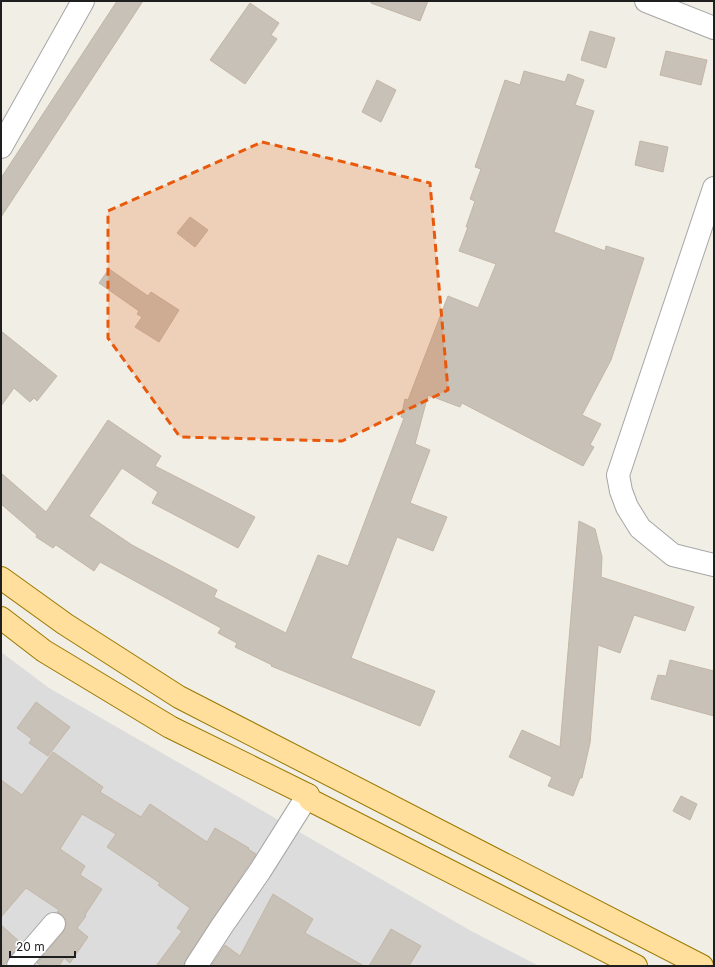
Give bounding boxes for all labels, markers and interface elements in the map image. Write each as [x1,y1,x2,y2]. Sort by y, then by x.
scale bar [10,933,75,959]
text: 20 m [16,939,45,954]

